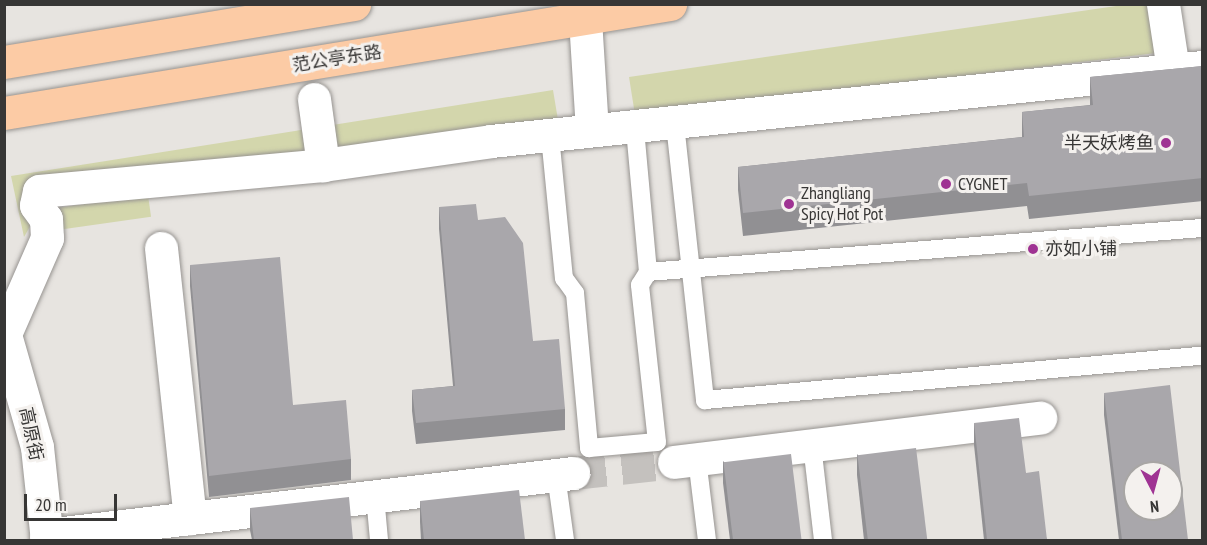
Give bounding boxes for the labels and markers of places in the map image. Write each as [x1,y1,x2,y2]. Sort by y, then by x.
place label: 半天妖烤鱼 [1064,132,1154,154]
marker: 半天妖烤鱼 [1159,136,1173,150]
place label: CYGNET [958,173,1008,195]
marker: CYGNET [939,177,953,191]
place label: Zhangliang Spicy Hot Pot [801,183,884,226]
marker: Zhangliang Spicy Hot Pot [782,197,796,211]
place label: 亦如小铺 [1045,238,1117,260]
marker: 亦如小铺 [1026,242,1040,256]

